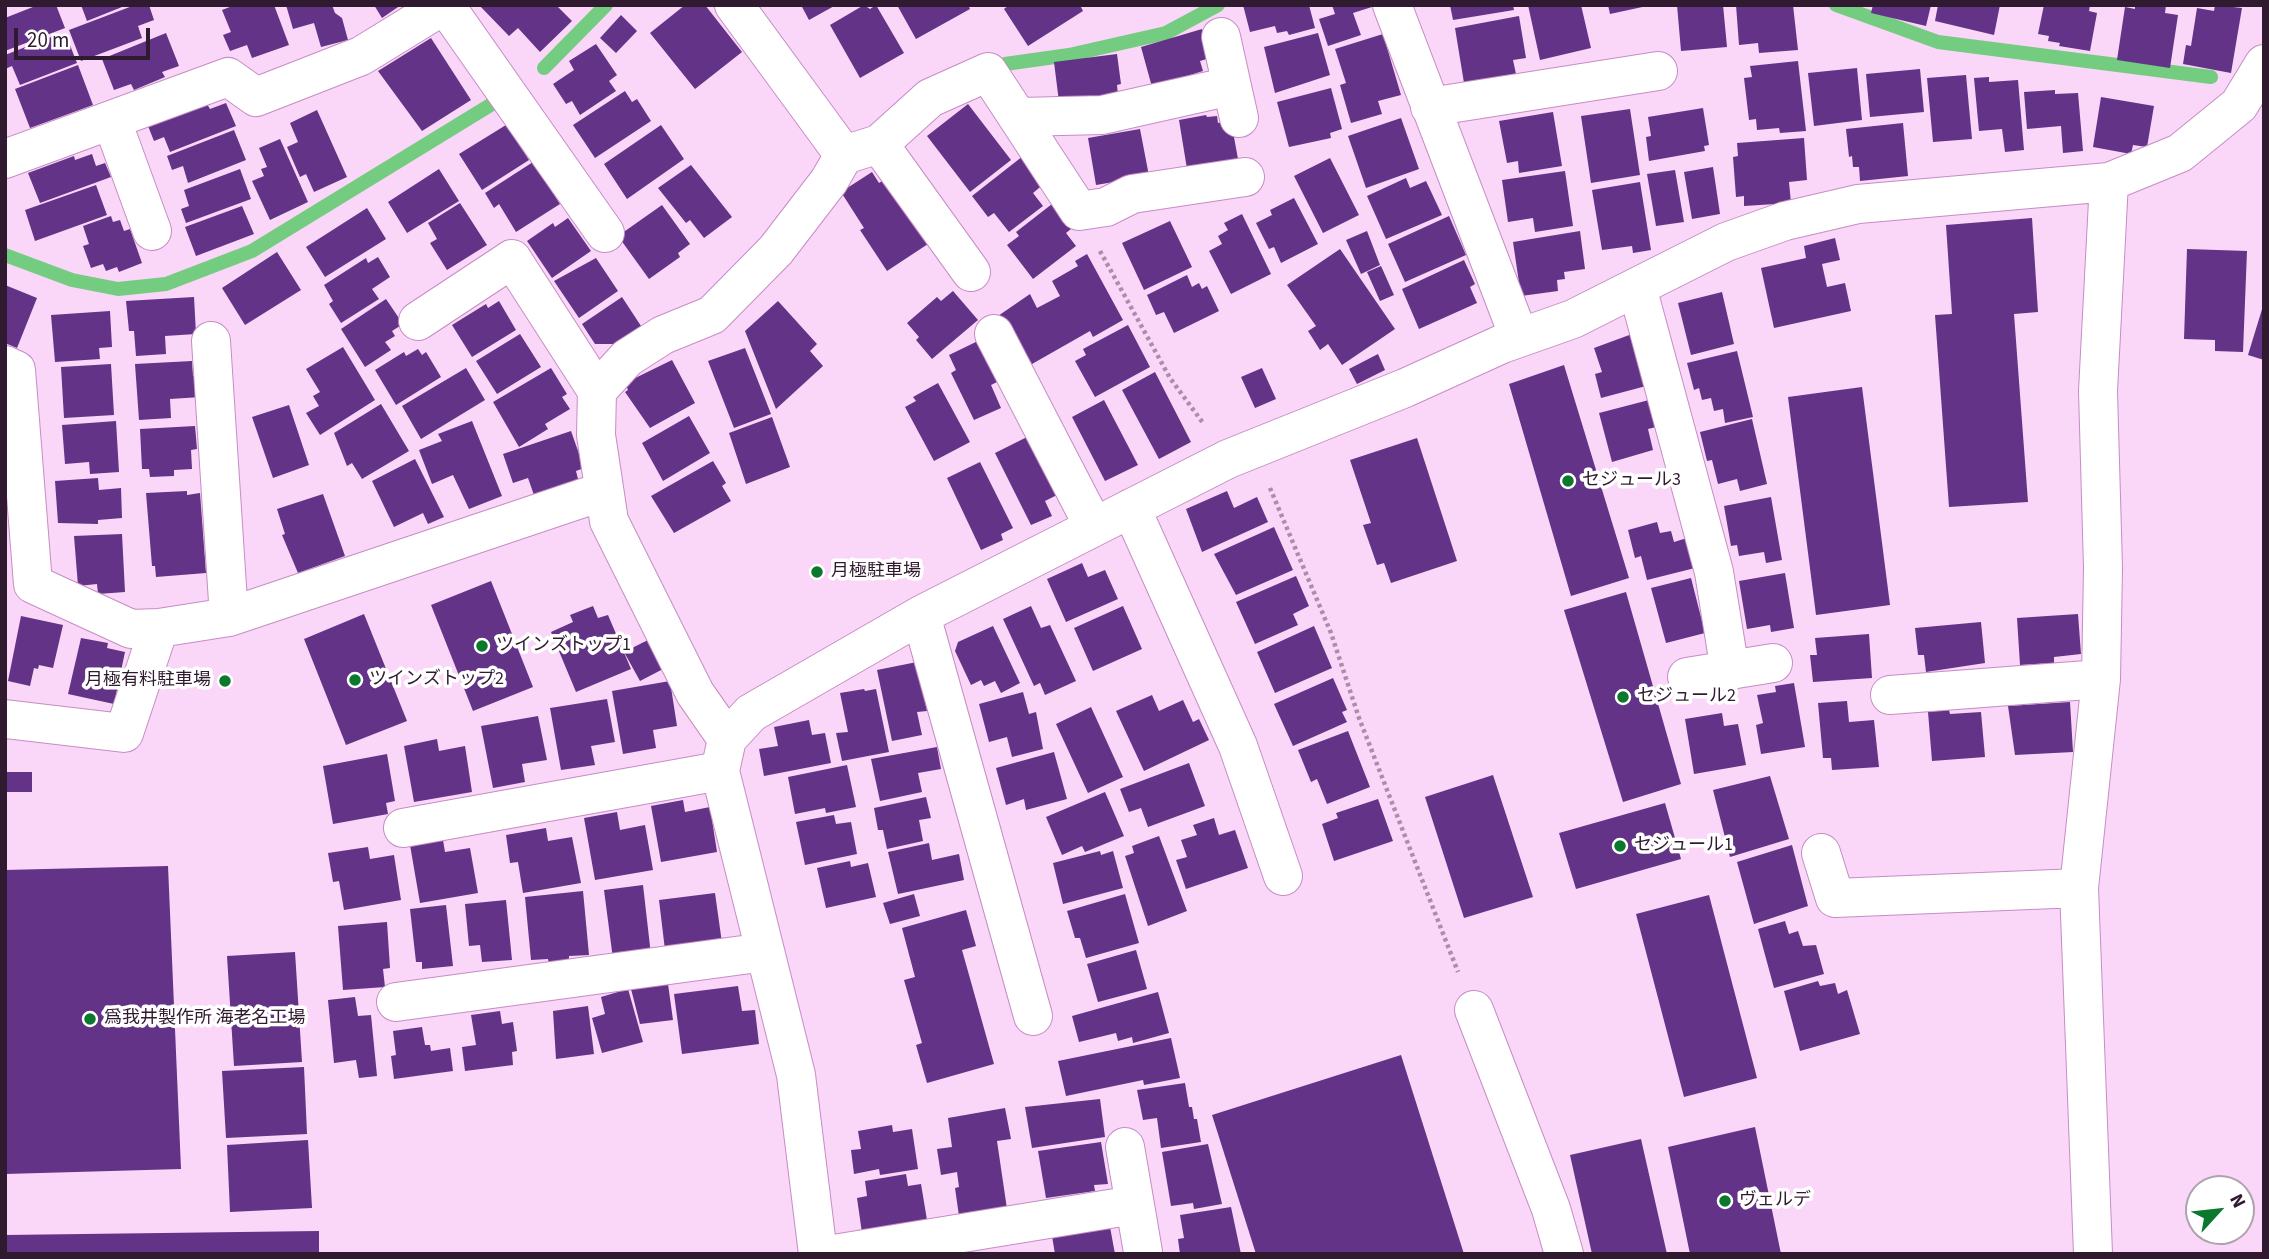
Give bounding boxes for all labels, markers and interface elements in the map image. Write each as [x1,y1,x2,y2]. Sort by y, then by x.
scale bar [18,14,154,58]
text: 20 m [27,25,69,55]
place label: セジュール3 [1582,470,1681,492]
marker: セジュール3 [1560,473,1576,489]
place label: 月極駐車場 [831,561,921,583]
marker: 月極駐車場 [809,564,825,580]
place label: ツインズトップ1 [496,635,631,657]
marker: ツインズトップ1 [474,638,490,654]
place label: ツインズトップ2 [369,669,504,691]
place label: 月極有料駐車場 [85,670,211,692]
marker: ツインズトップ2 [347,672,363,688]
marker: 月極有料駐車場 [217,673,233,689]
place label: セジュール2 [1637,686,1736,708]
marker: セジュール2 [1615,689,1631,705]
place label: セジュール1 [1634,835,1733,857]
marker: セジュール1 [1612,838,1628,854]
place label: 爲我井製作所 海老名工場 [104,1008,306,1030]
marker: 爲我井製作所 海老名工場 [82,1011,98,1027]
north arrow [2185,1175,2255,1245]
text: N [2222,1189,2252,1213]
place label: ヴェルデ [1739,1190,1811,1212]
marker: ヴェルデ [1717,1193,1733,1209]

